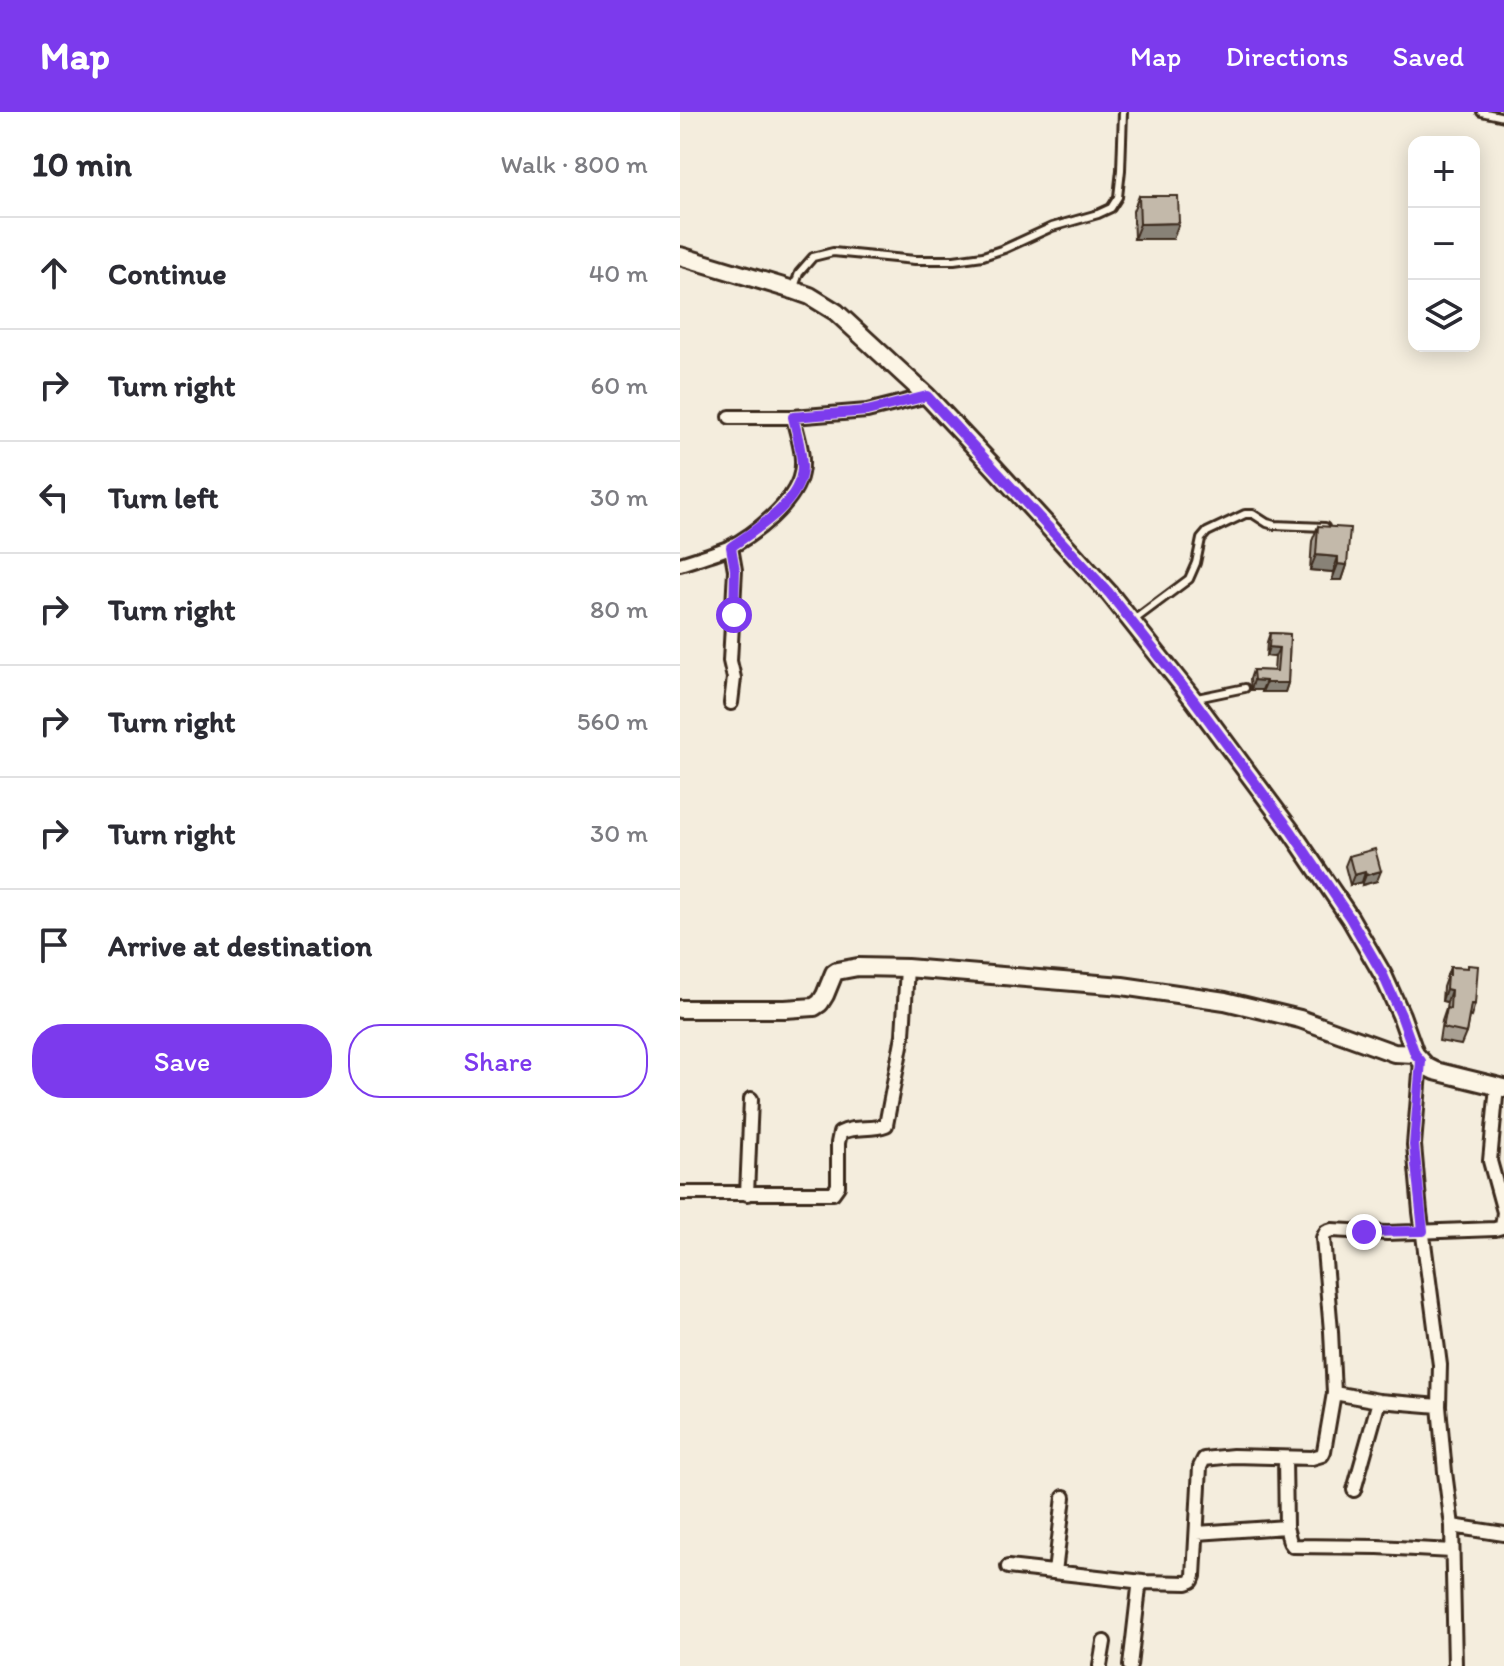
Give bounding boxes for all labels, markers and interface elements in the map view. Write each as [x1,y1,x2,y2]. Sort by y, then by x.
text: Map [40,33,110,79]
text: Map [1130,39,1181,73]
text: Directions [1225,39,1349,73]
text: Saved [1393,39,1464,73]
map controls [1408,136,1480,352]
button: + [1408,136,1480,208]
text: 10 min [32,144,132,185]
text: Walk · 800 m [501,148,648,180]
button: − [1408,208,1480,280]
icon: ahead [32,251,76,295]
text: Continue [108,255,227,292]
text: 40 m [589,257,648,289]
button: layers [1408,280,1480,352]
icon: right [32,363,76,407]
text: Turn right [108,367,236,404]
text: 60 m [591,369,648,401]
icon: left [32,475,76,519]
text: Turn left [108,479,219,516]
text: 30 m [590,481,648,513]
icon: right [32,587,76,631]
text: Turn right [108,591,236,628]
text: 80 m [590,593,648,625]
route start [716,597,752,633]
icon: right [32,699,76,743]
text: Turn right [108,703,236,740]
text: 560 m [577,705,648,737]
icon: right [32,811,76,855]
text: Turn right [108,815,236,852]
text: 30 m [590,817,648,849]
icon: arrive [32,923,76,967]
text: Arrive at destination [108,927,372,964]
button: Save [32,1024,332,1098]
button: Share [348,1024,648,1098]
route end [1346,1214,1382,1250]

